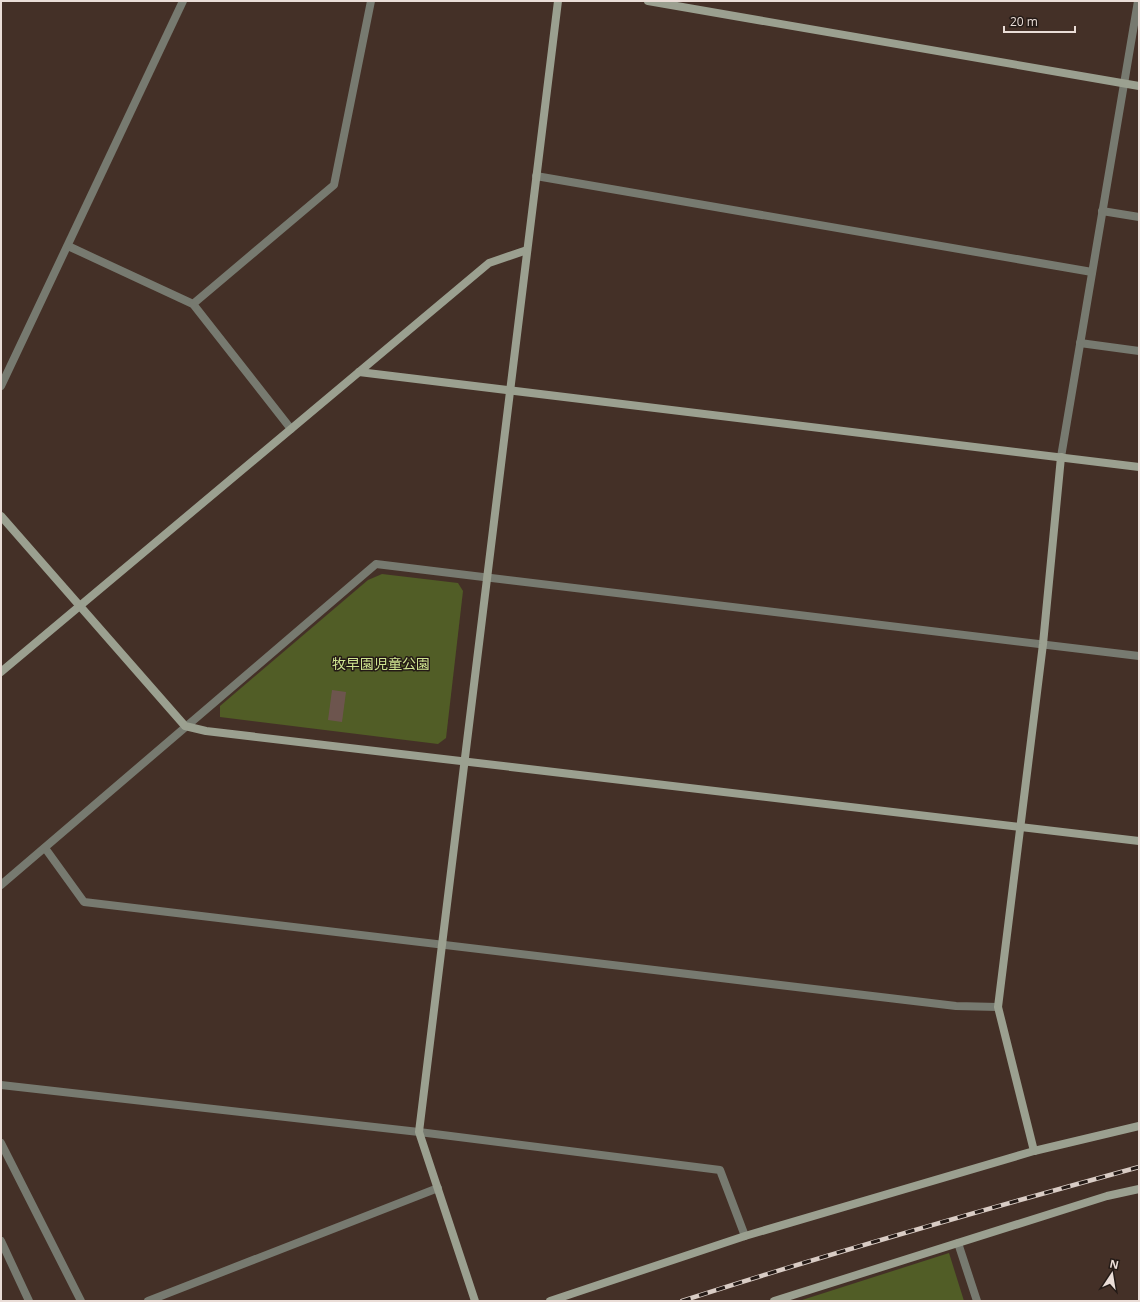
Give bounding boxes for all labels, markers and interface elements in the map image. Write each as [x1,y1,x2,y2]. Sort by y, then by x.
scale bar [1004,8,1075,34]
text: 20 m [1010,13,1038,30]
park label: 牧早園児童公園 [332,654,430,673]
north arrow [1092,1254,1132,1294]
text: N [1108,1255,1120,1272]

